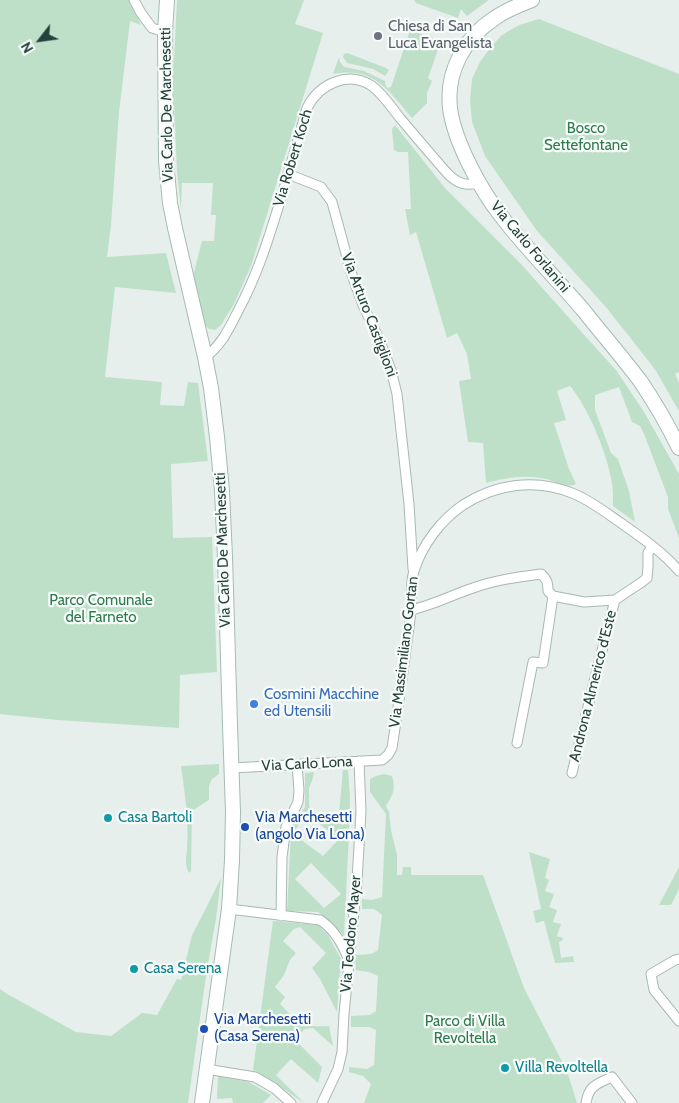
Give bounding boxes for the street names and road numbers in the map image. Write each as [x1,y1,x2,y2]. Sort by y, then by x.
street label: Via Carlo De Marchesetti [157,27,177,183]
street label: Via Robert Koch [270,107,316,209]
street label: Via Carlo Forlanini [487,198,573,296]
street label: Via Arturo Castiglioni [337,250,401,380]
street label: Via Carlo De Marchesetti [211,472,235,628]
street label: Via Massimiliano Gortan [386,575,422,729]
street label: Androna Almerico d'Este [565,608,621,764]
street label: Via Carlo Lona [261,753,353,775]
street label: Via Teodoro Mayer [337,874,365,994]

